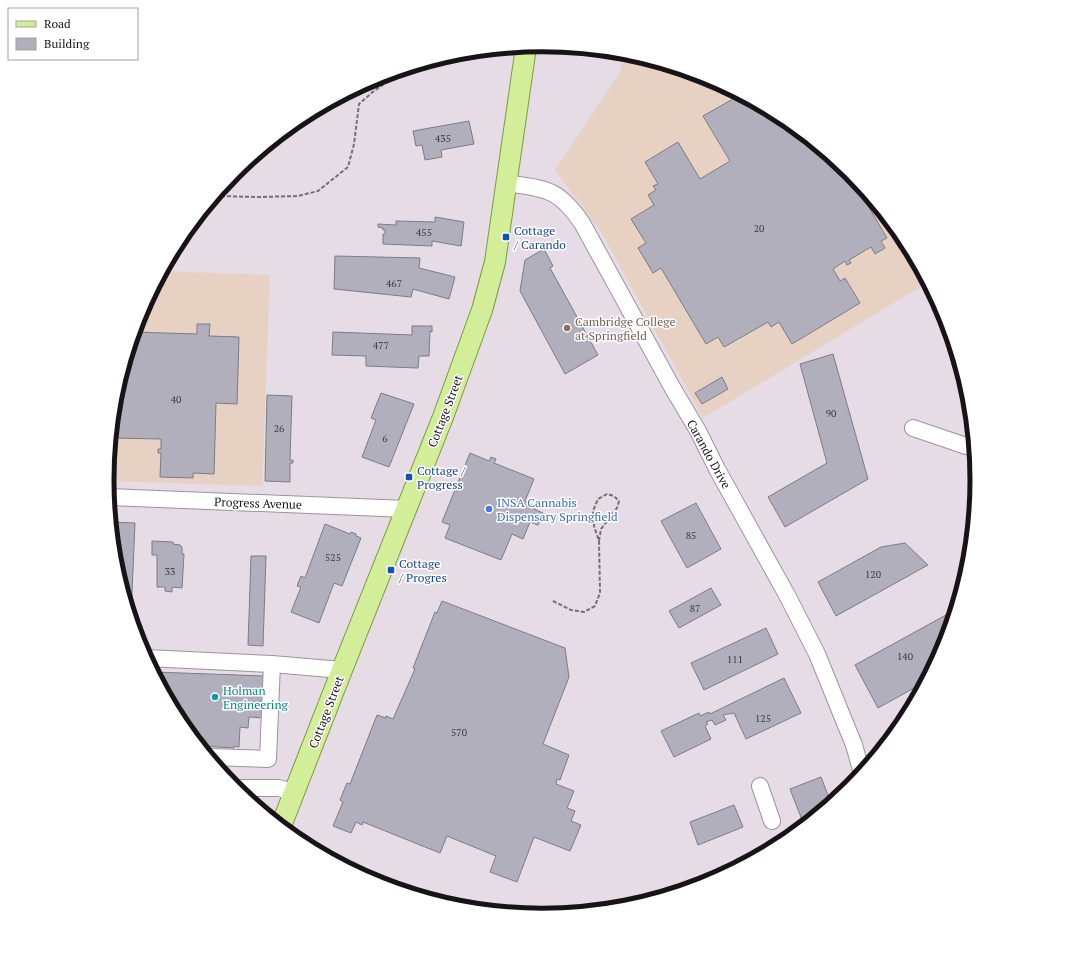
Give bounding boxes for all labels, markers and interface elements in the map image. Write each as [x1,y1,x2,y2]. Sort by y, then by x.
legend [8,8,138,60]
text: Road [44,16,71,31]
text: Building [44,36,90,51]
house number: 435 [435,132,451,145]
house number: 20 [754,222,764,235]
place label: Cottage / Carando [513,223,566,252]
house number: 455 [416,226,432,239]
marker: Cottage / Carando [501,232,511,242]
house number: 467 [386,277,402,290]
place label: Cambridge College at Springfield [575,314,676,343]
marker: Cambridge College at Springfield [562,323,572,333]
house number: 477 [373,339,389,352]
street label: Cottage Street [424,372,466,449]
house number: 40 [171,393,181,406]
house number: 90 [826,407,836,420]
street label: Carando Drive [684,417,734,491]
house number: 26 [274,422,285,435]
house number: 6 [382,432,388,445]
place label: Cottage / Progress [417,463,466,492]
marker: Cottage / Progress [404,472,414,482]
street label: Progress Avenue [214,494,302,512]
place label: INSA Cannabis Dispensary Springfield [497,495,618,524]
marker: INSA Cannabis Dispensary Springfield [484,504,494,514]
house number: 85 [686,529,696,542]
house number: 525 [325,551,341,564]
place label: Cottage / Progres [398,556,447,585]
house number: 33 [165,565,175,578]
marker: Cottage / Progres [386,565,396,575]
house number: 120 [865,568,881,581]
house number: 87 [690,602,700,615]
house number: 140 [897,650,913,663]
house number: 111 [727,653,743,666]
street label: Cottage Street [305,673,347,750]
place label: Holman Engineering [223,683,289,712]
marker: Holman Engineering [210,692,220,702]
house number: 125 [755,712,771,725]
house number: 570 [451,726,467,739]

